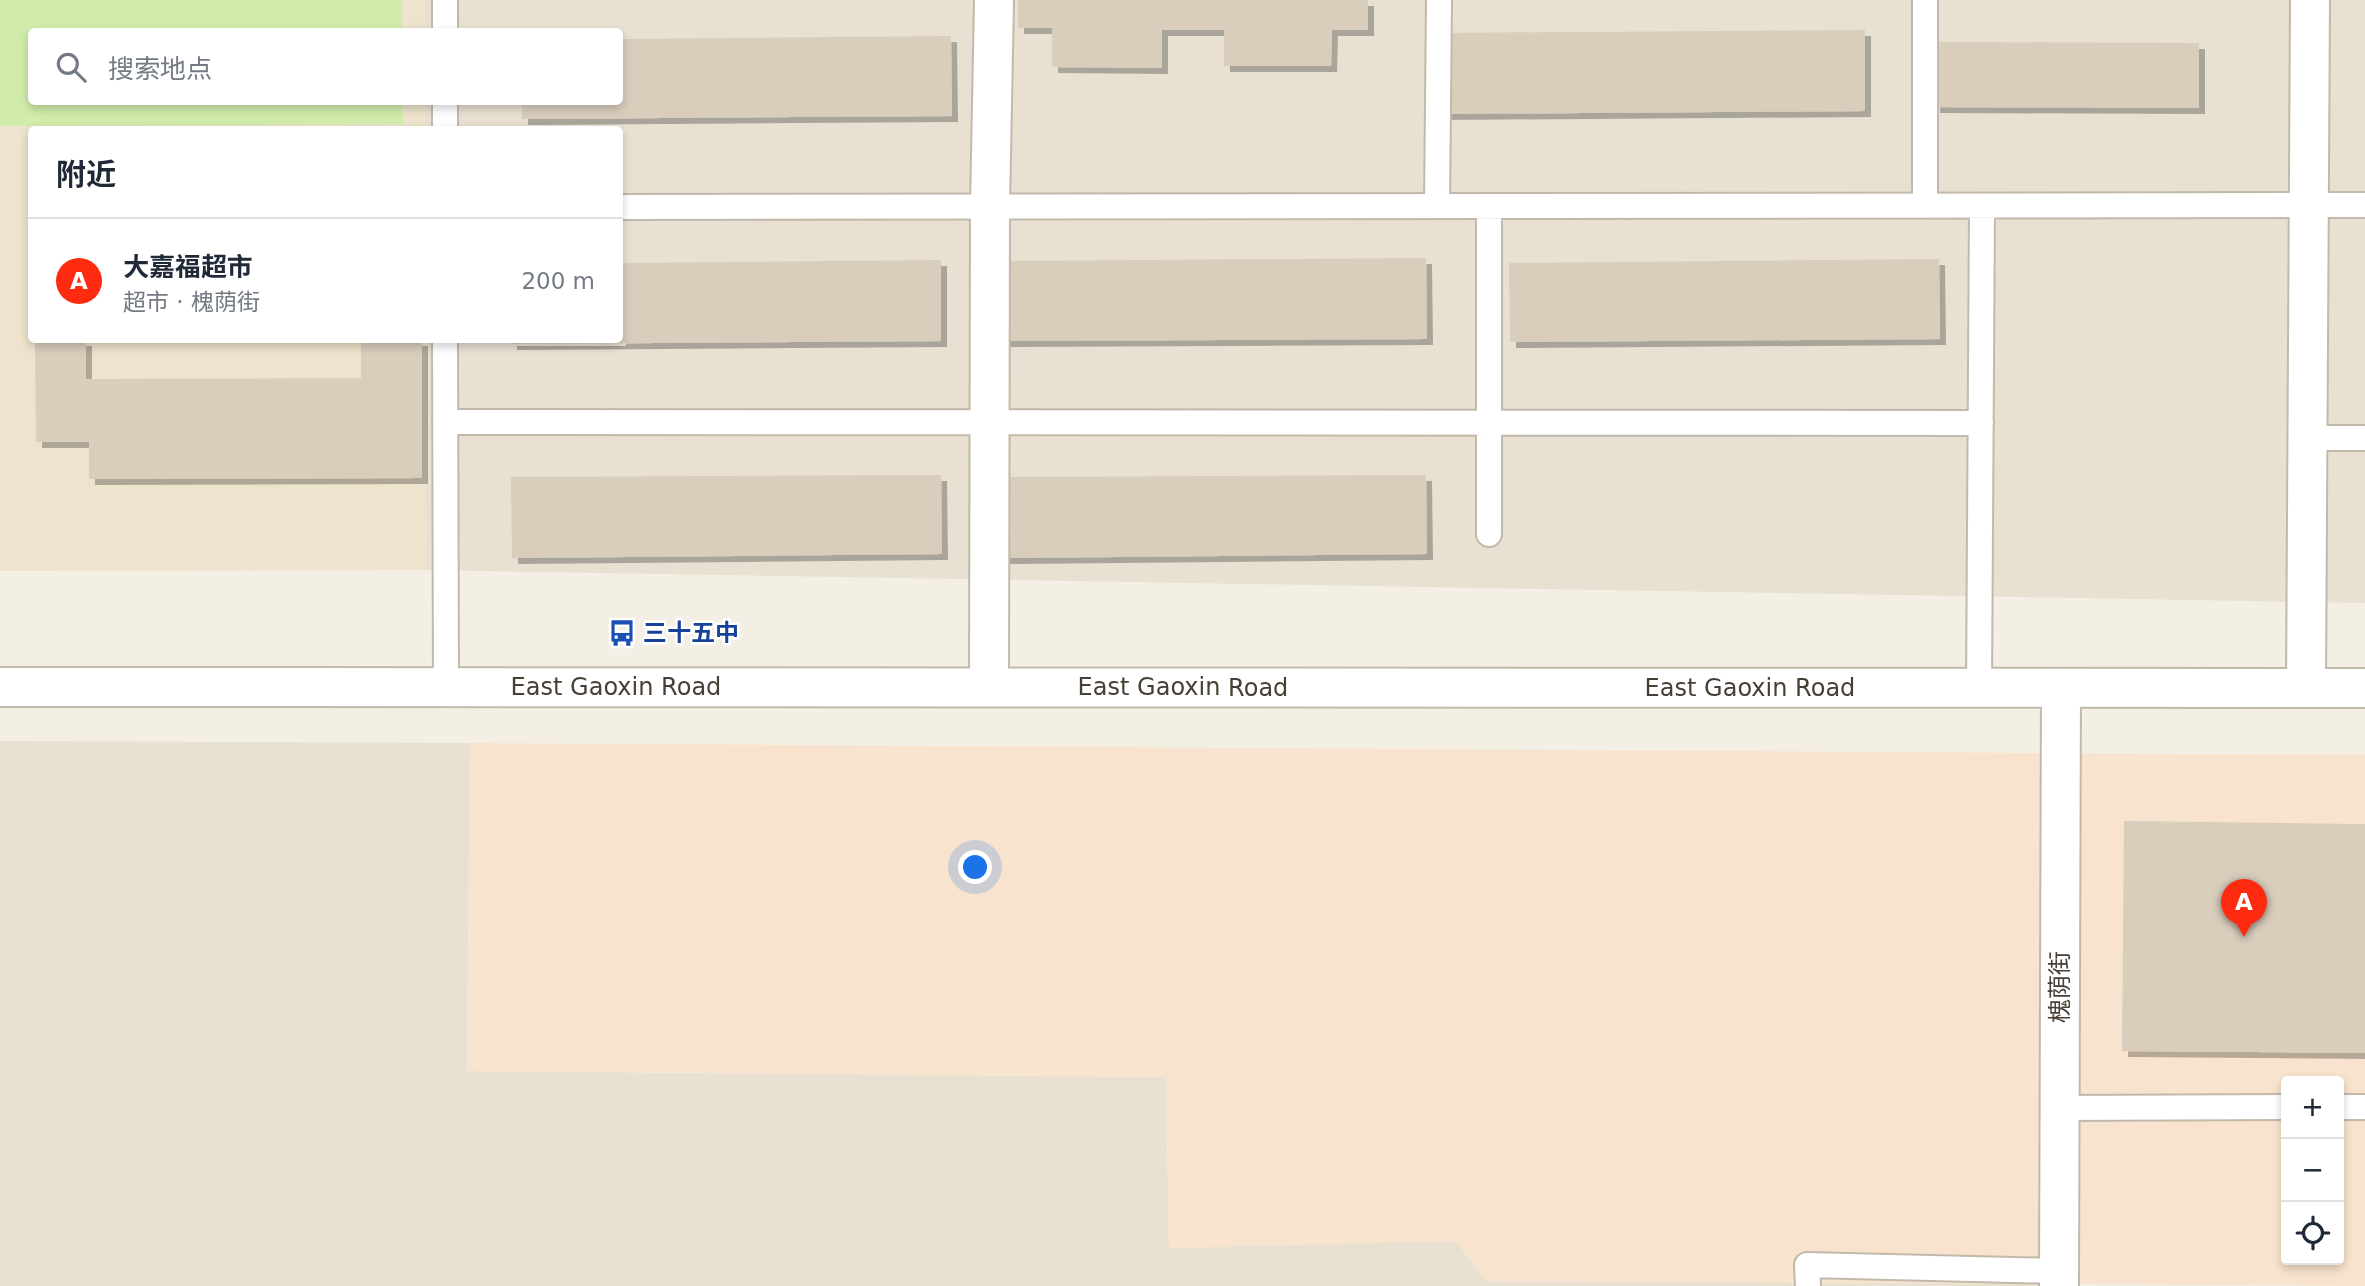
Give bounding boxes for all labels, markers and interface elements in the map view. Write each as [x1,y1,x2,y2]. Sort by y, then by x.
search box [28,28,623,105]
icon: search [52,48,90,86]
text: 搜索地点 [108,54,212,84]
text: 附近 [56,157,116,192]
text: 大嘉福超市 [123,252,253,282]
text: A [70,268,88,294]
text: 200 m [521,268,595,294]
text: 超市 · 槐荫街 [123,289,260,315]
bus stop icon: 三十五中 [607,618,637,648]
place label: 三十五中 [643,619,739,647]
street label: East Gaoxin Road [511,673,721,701]
street label: East Gaoxin Road [1078,673,1288,702]
street label: East Gaoxin Road [1645,674,1855,702]
your location [958,850,992,884]
pin: A [2221,879,2267,937]
street label: 槐荫街 [2046,951,2074,1023]
map controls [2281,1076,2344,1265]
button: + [2281,1076,2344,1139]
button: − [2281,1139,2344,1202]
button: locate [2281,1202,2344,1265]

